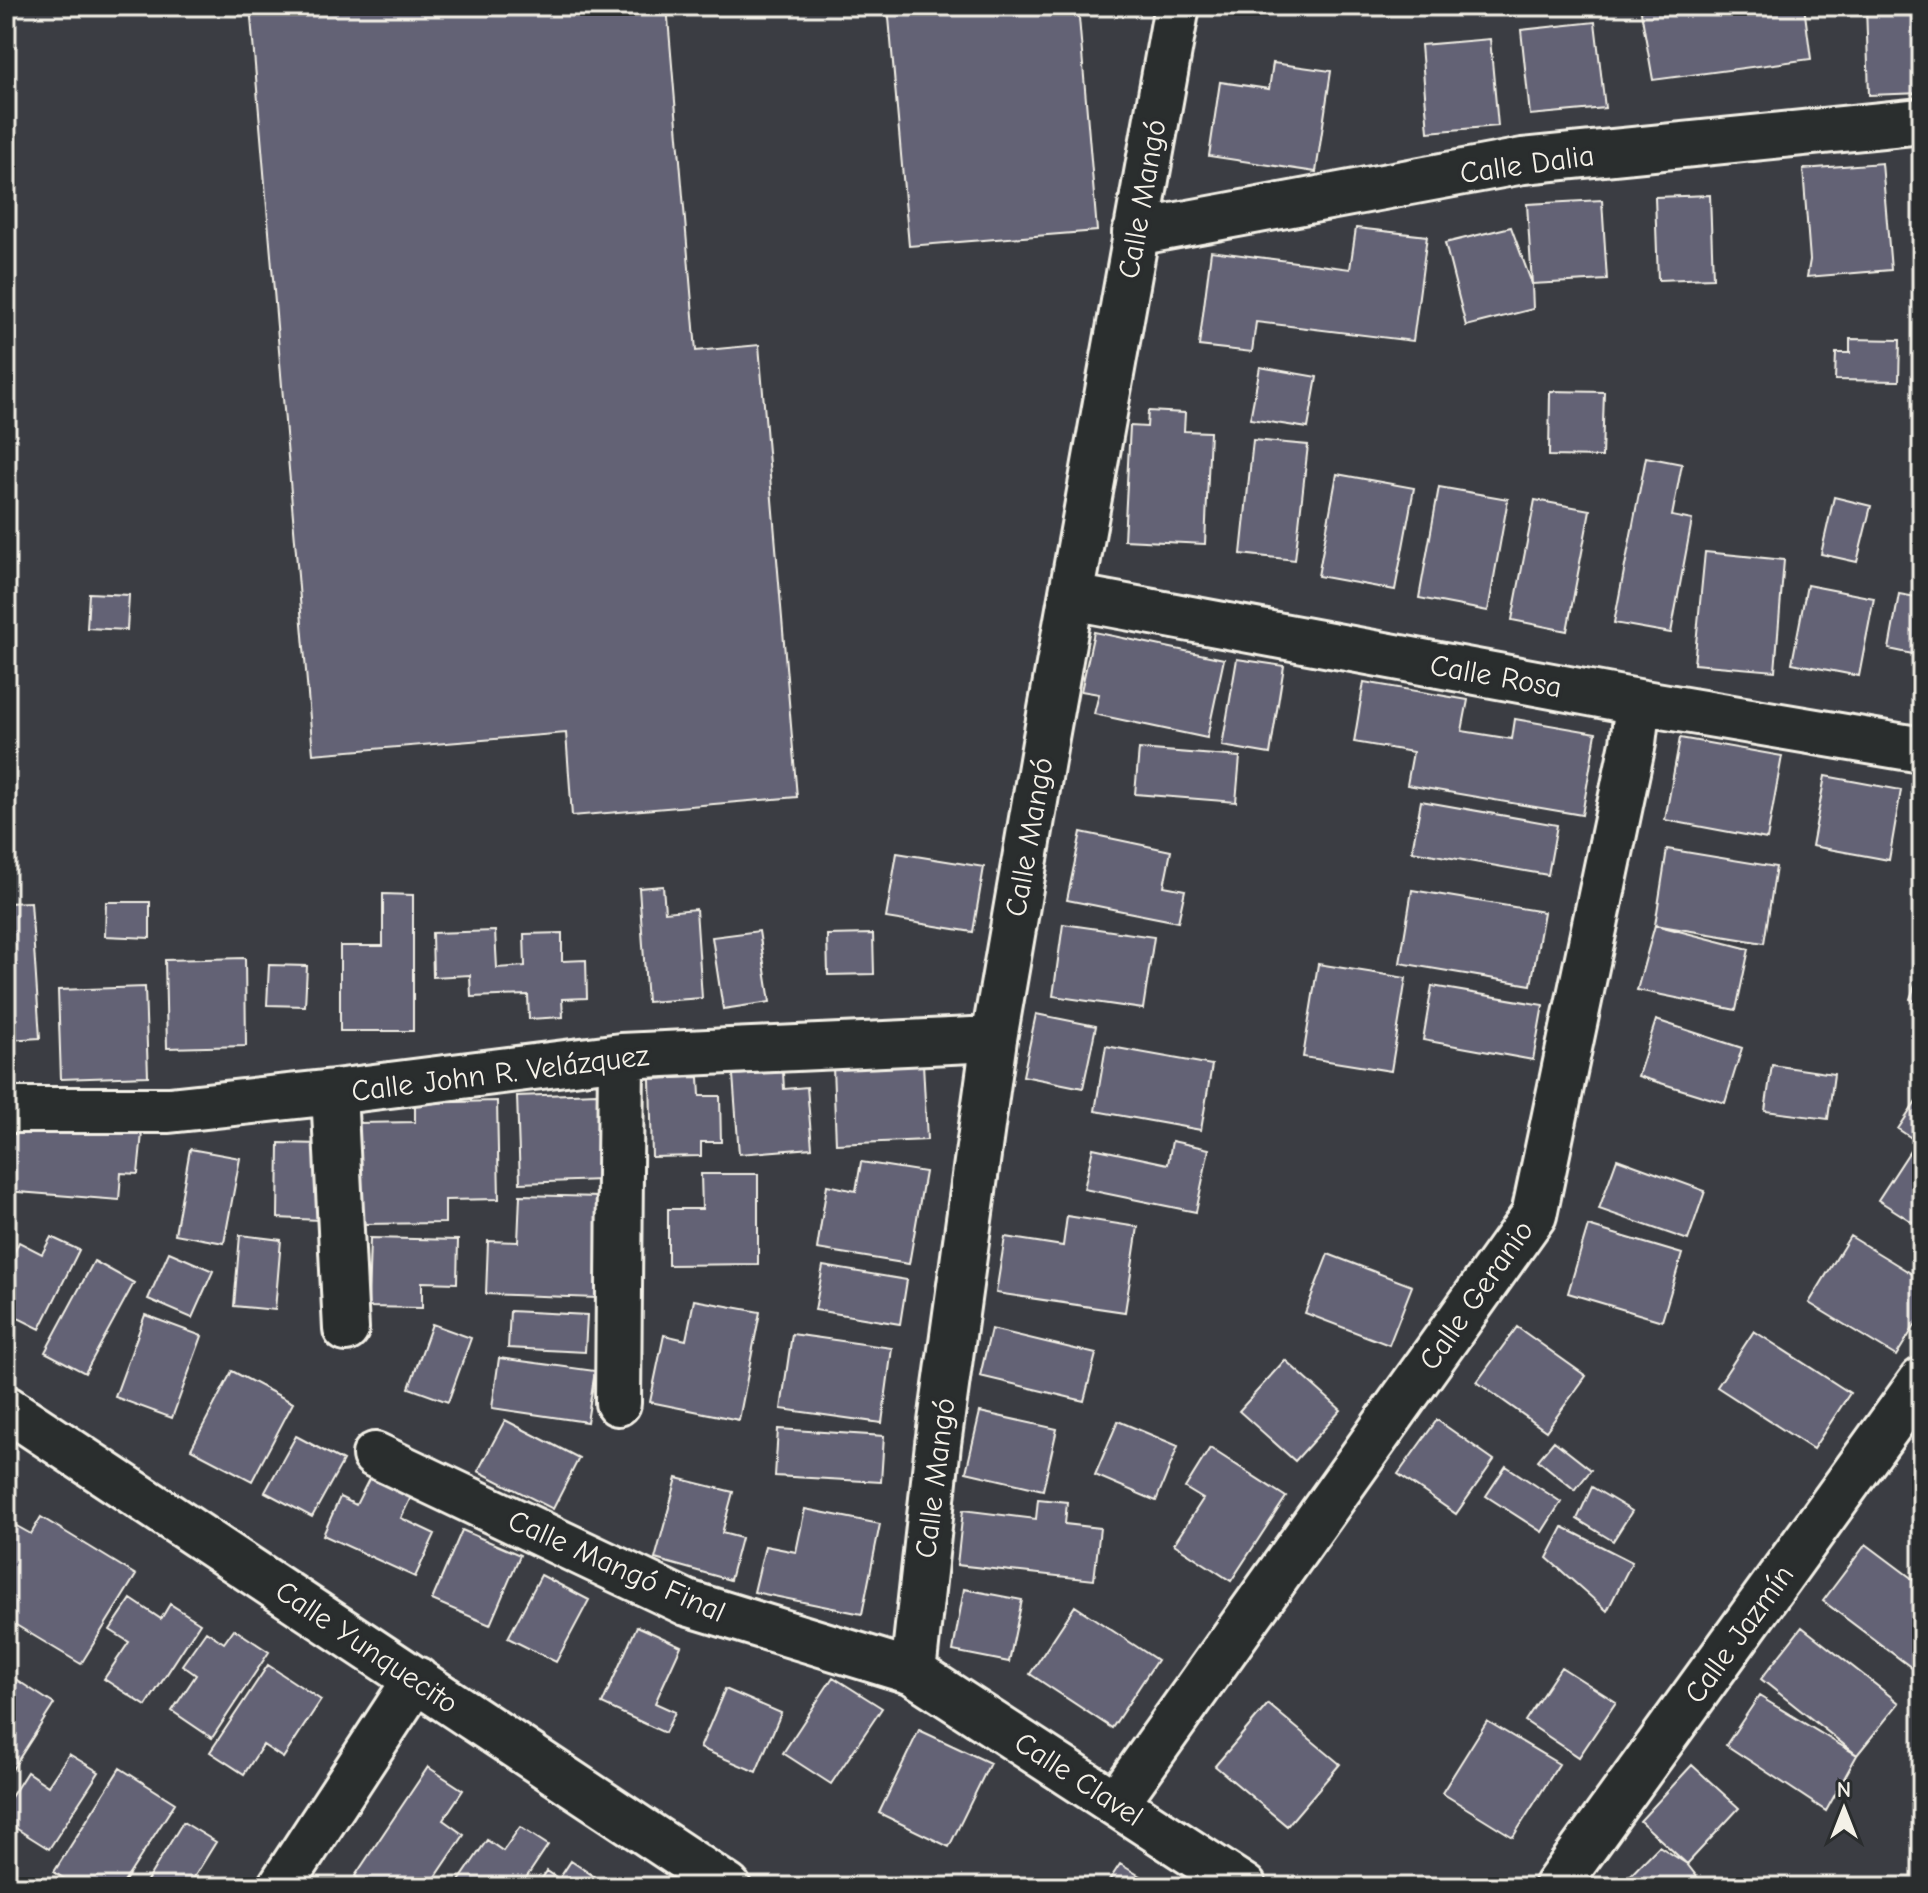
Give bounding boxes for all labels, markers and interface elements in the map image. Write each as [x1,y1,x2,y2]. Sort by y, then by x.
street label: Calle Mangó [1111,117,1174,281]
street label: Calle Dalia [1458,138,1597,191]
street label: Calle Rosa [1427,648,1565,705]
street label: Calle Mangó [998,755,1061,919]
street label: Calle John R. Velázquez [349,1038,651,1109]
street label: Calle Geranio [1412,1214,1541,1377]
street label: Calle Mangó [908,1396,963,1560]
street label: Calle Mangó Final [503,1503,731,1630]
street label: Calle Jazmín [1677,1558,1801,1710]
street label: Calle Yunquecito [269,1573,465,1721]
street label: Calle Clavel [1008,1725,1150,1834]
north arrow [1804,1769,1884,1849]
text: N [1837,1777,1851,1803]

